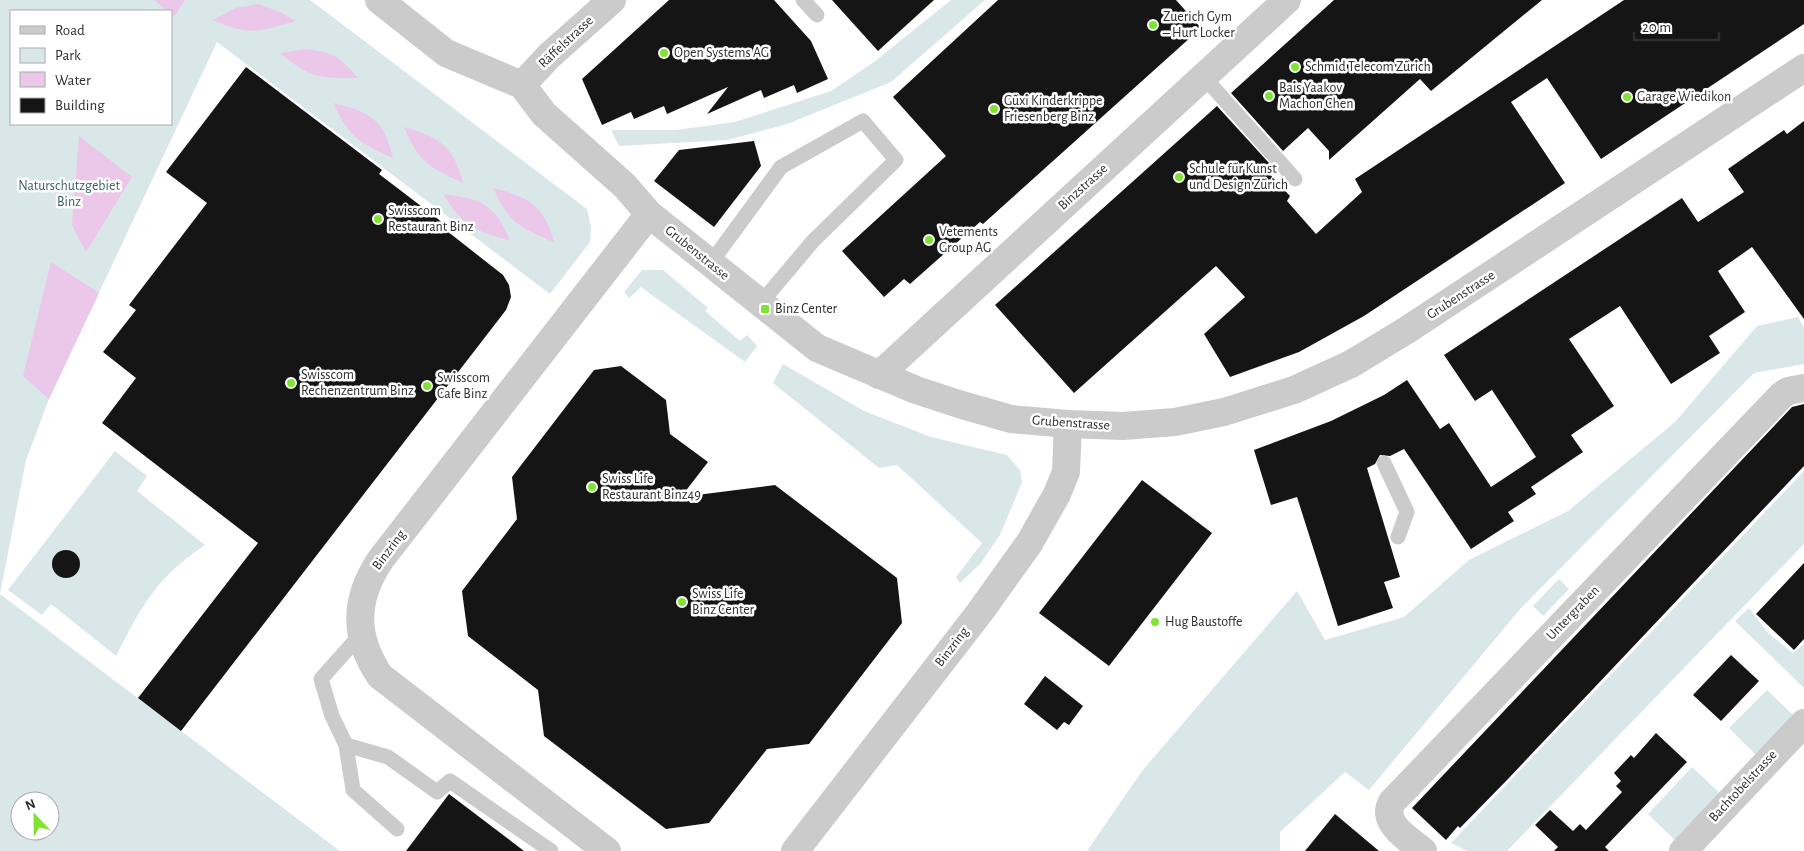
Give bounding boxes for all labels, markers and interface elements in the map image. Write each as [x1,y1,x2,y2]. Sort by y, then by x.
legend [10,10,172,125]
place label: Zuerich Gym – Hurt Locker [1162,10,1235,40]
scale bar [1634,10,1719,42]
street label: Räffelstrasse [536,13,596,71]
marker: Zuerich Gym – Hurt Locker [1147,19,1159,31]
text: 20 m [1642,20,1671,35]
text: Road [55,23,85,38]
place label: Open Systems AG [674,46,769,60]
marker: Open Systems AG [658,47,670,59]
text: Park [55,48,81,63]
place label: Schmid Telecom Zürich [1305,60,1431,74]
marker: Schmid Telecom Zürich [1289,61,1301,73]
text: Water [55,73,91,88]
place label: Bais Yaakov Machon Chen [1279,81,1354,111]
marker: Bais Yaakov Machon Chen [1263,90,1275,102]
place label: Garage Wiedikon [1637,90,1731,104]
marker: Garage Wiedikon [1621,91,1633,103]
place label: Güxi Kinderkrippe Friesenberg Binz [1004,94,1103,124]
text: Building [55,98,105,113]
marker: Güxi Kinderkrippe Friesenberg Binz [988,103,1000,115]
street label: Binzstrasse [1056,161,1110,213]
place label: Schule für Kunst und Design Zürich [1189,162,1288,192]
marker: Schule für Kunst und Design Zürich [1173,171,1185,183]
park label: Naturschutzgebiet Binz [18,179,120,209]
place label: Swisscom Restaurant Binz [388,204,474,234]
marker: Swisscom Restaurant Binz [372,213,384,225]
street label: Grubenstrasse [662,223,732,283]
place label: Vetements Group AG [939,225,998,255]
marker: Vetements Group AG [923,234,935,246]
street label: Grubenstrasse [1424,268,1498,322]
place label: Binz Center [775,302,838,316]
marker: Binz Center [759,303,771,315]
place label: Swisscom Rechenzentrum Binz [301,368,414,398]
place label: Swisscom Cafe Binz [437,371,490,401]
marker: Swisscom Rechenzentrum Binz [285,377,297,389]
marker: Swisscom Cafe Binz [421,380,433,392]
street label: Grubenstrasse [1032,413,1110,433]
place label: Swiss Life Restaurant Binz49 [602,472,701,502]
marker: Swiss Life Restaurant Binz49 [586,481,598,493]
street label: Binzring [370,527,408,573]
street label: Untergraben [1544,583,1602,643]
place label: Swiss Life Binz Center [692,587,755,617]
marker: Swiss Life Binz Center [676,596,688,608]
place label: Hug Baustoffe [1165,615,1243,629]
marker: Hug Baustoffe [1149,616,1161,628]
street label: Binzring [932,624,972,669]
street label: Bachtobelstrasse [1706,748,1780,824]
north arrow [10,791,60,841]
text: N [23,797,38,813]

